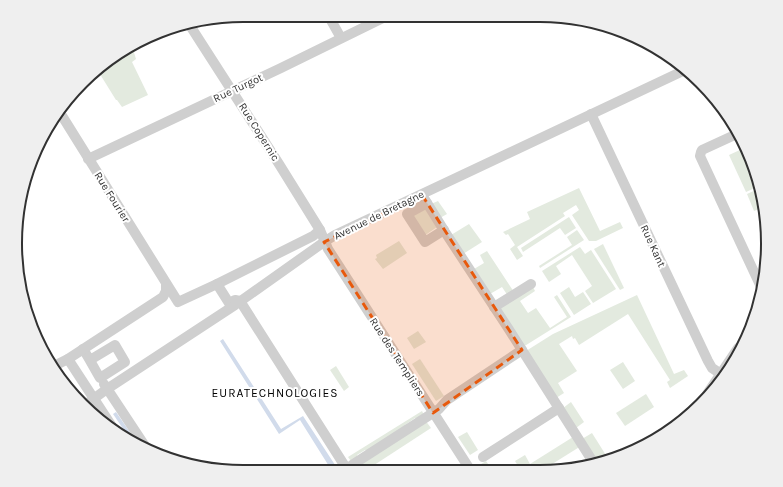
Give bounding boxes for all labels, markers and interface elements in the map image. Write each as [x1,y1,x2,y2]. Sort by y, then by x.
street label: Rue Turgot [211,71,265,105]
street label: Rue Copernic [236,101,282,164]
street label: Rue Fourier [91,170,133,224]
street label: Avenue de Bretagne [332,187,427,242]
street label: Rue Kant [638,223,668,269]
street label: Rue des Templiers [367,315,427,399]
district label: EURATECHNOLOGIES [212,386,338,400]

